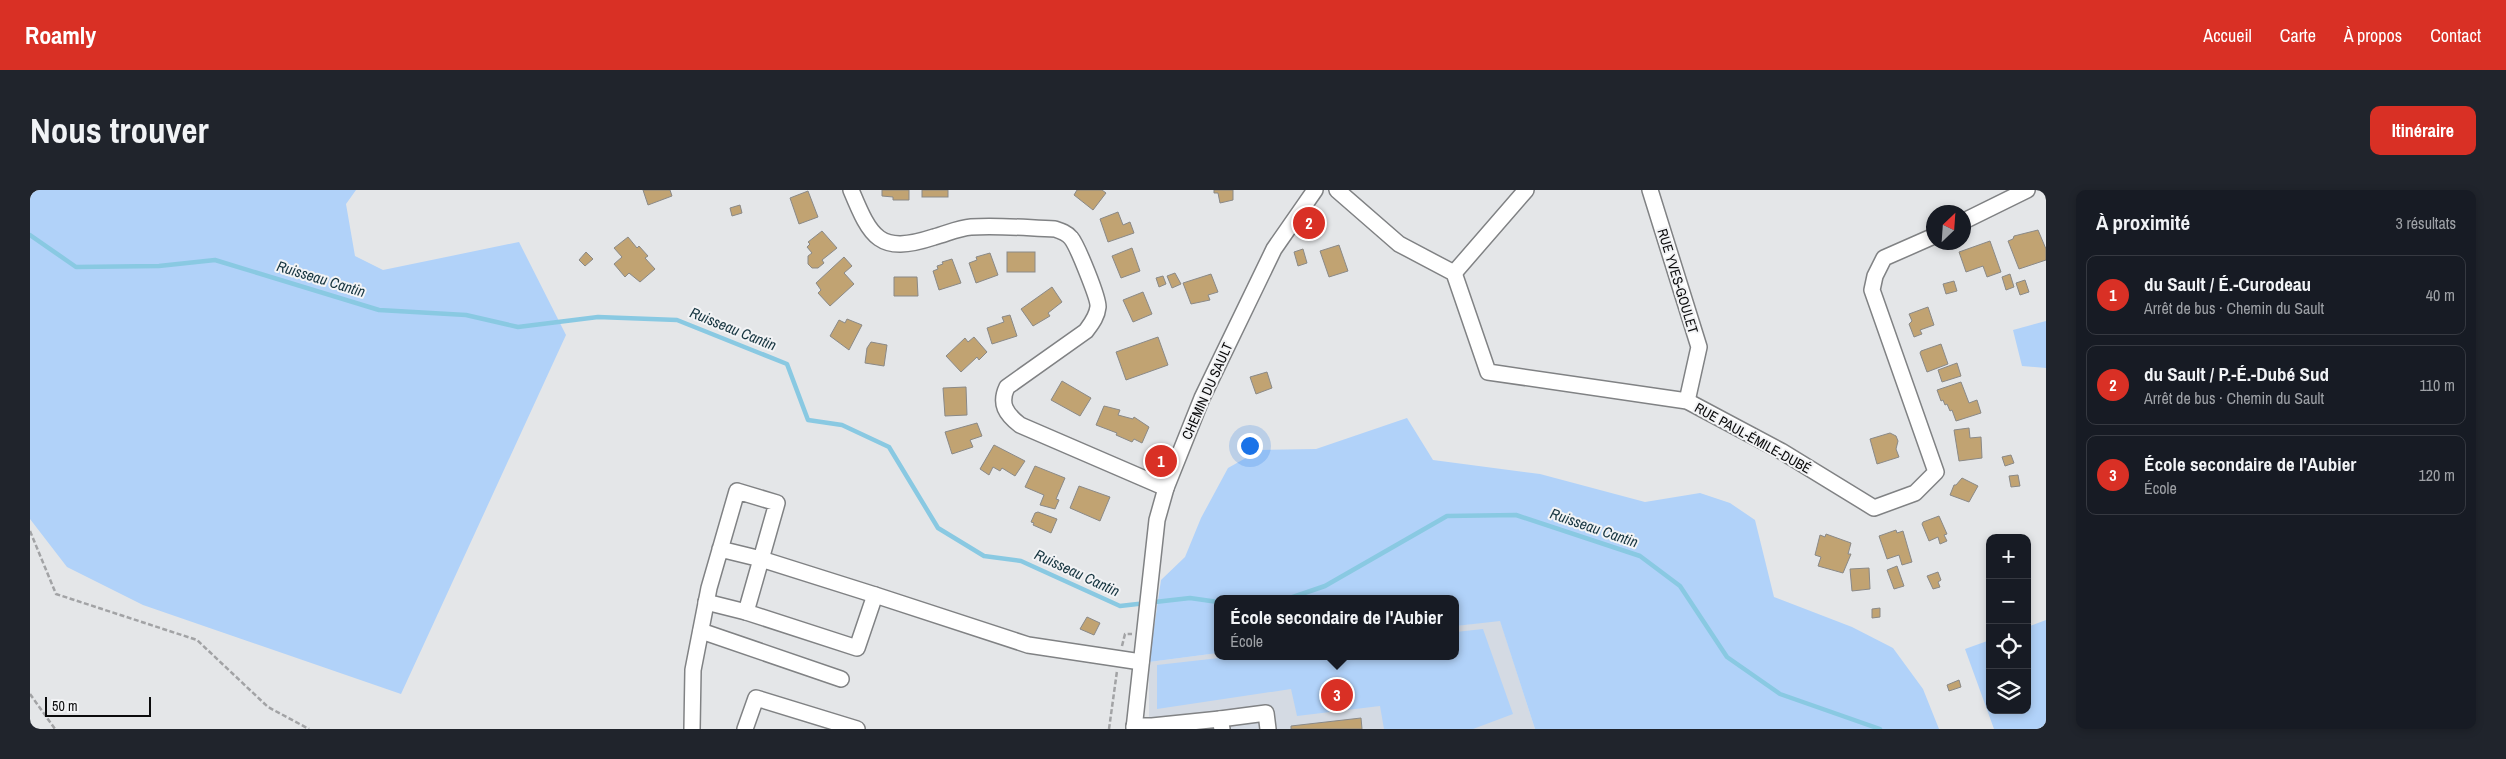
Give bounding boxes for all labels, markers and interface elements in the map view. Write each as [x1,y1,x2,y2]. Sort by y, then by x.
text: Roamly [25,19,96,51]
text: Accueil [2203,23,2252,48]
text: Carte [2280,23,2316,48]
text: À propos [2344,23,2402,48]
text: Contact [2430,23,2481,48]
button: Itinéraire [2370,106,2476,155]
text: Nous trouver [30,107,209,154]
pin: 2 [1293,204,1325,242]
north arrow [1926,205,1971,250]
text: À proximité [2096,208,2190,237]
text: 3 résultats [2395,212,2456,234]
street label: RUE YVES-GOULET [1653,226,1703,336]
water label: Ruisseau Cantin [274,255,368,302]
text: du Sault / É.-Curodeau [2144,271,2311,297]
text: 1 [2109,284,2117,306]
text: 40 m [2426,284,2455,306]
text: Arrêt de bus · Chemin du Sault [2144,297,2324,319]
water label: Ruisseau Cantin [687,302,780,355]
street label: CHEMIN DU SAULT [1178,340,1236,442]
text: du Sault / P.-É.-Dubé Sud [2144,361,2329,387]
text: 2 [2109,374,2117,396]
text: 110 m [2419,374,2455,396]
text: Arrêt de bus · Chemin du Sault [2144,387,2324,409]
street label: RUE PAUL-ÉMILE-DUBÉ [1692,398,1814,478]
your location [1237,433,1263,459]
pin: 1 [1145,442,1177,480]
text: École secondaire de l'Aubier [2144,451,2356,477]
text: 3 [2109,464,2117,486]
text: 120 m [2419,464,2455,486]
text: École [2144,477,2177,499]
water label: Ruisseau Cantin [1547,503,1641,552]
map controls [1986,534,2031,714]
button: + [1986,534,2031,579]
water label: Ruisseau Cantin [1031,544,1123,601]
button: − [1986,579,2031,624]
popup [1214,595,1459,660]
text: École secondaire de l'Aubier [1230,604,1443,630]
button: locate [1986,624,2031,669]
text: École [1230,630,1263,652]
button: layers [1986,669,2031,714]
pin: 3 [1321,676,1353,714]
scale bar [45,694,151,717]
text: 50 m [52,697,78,715]

